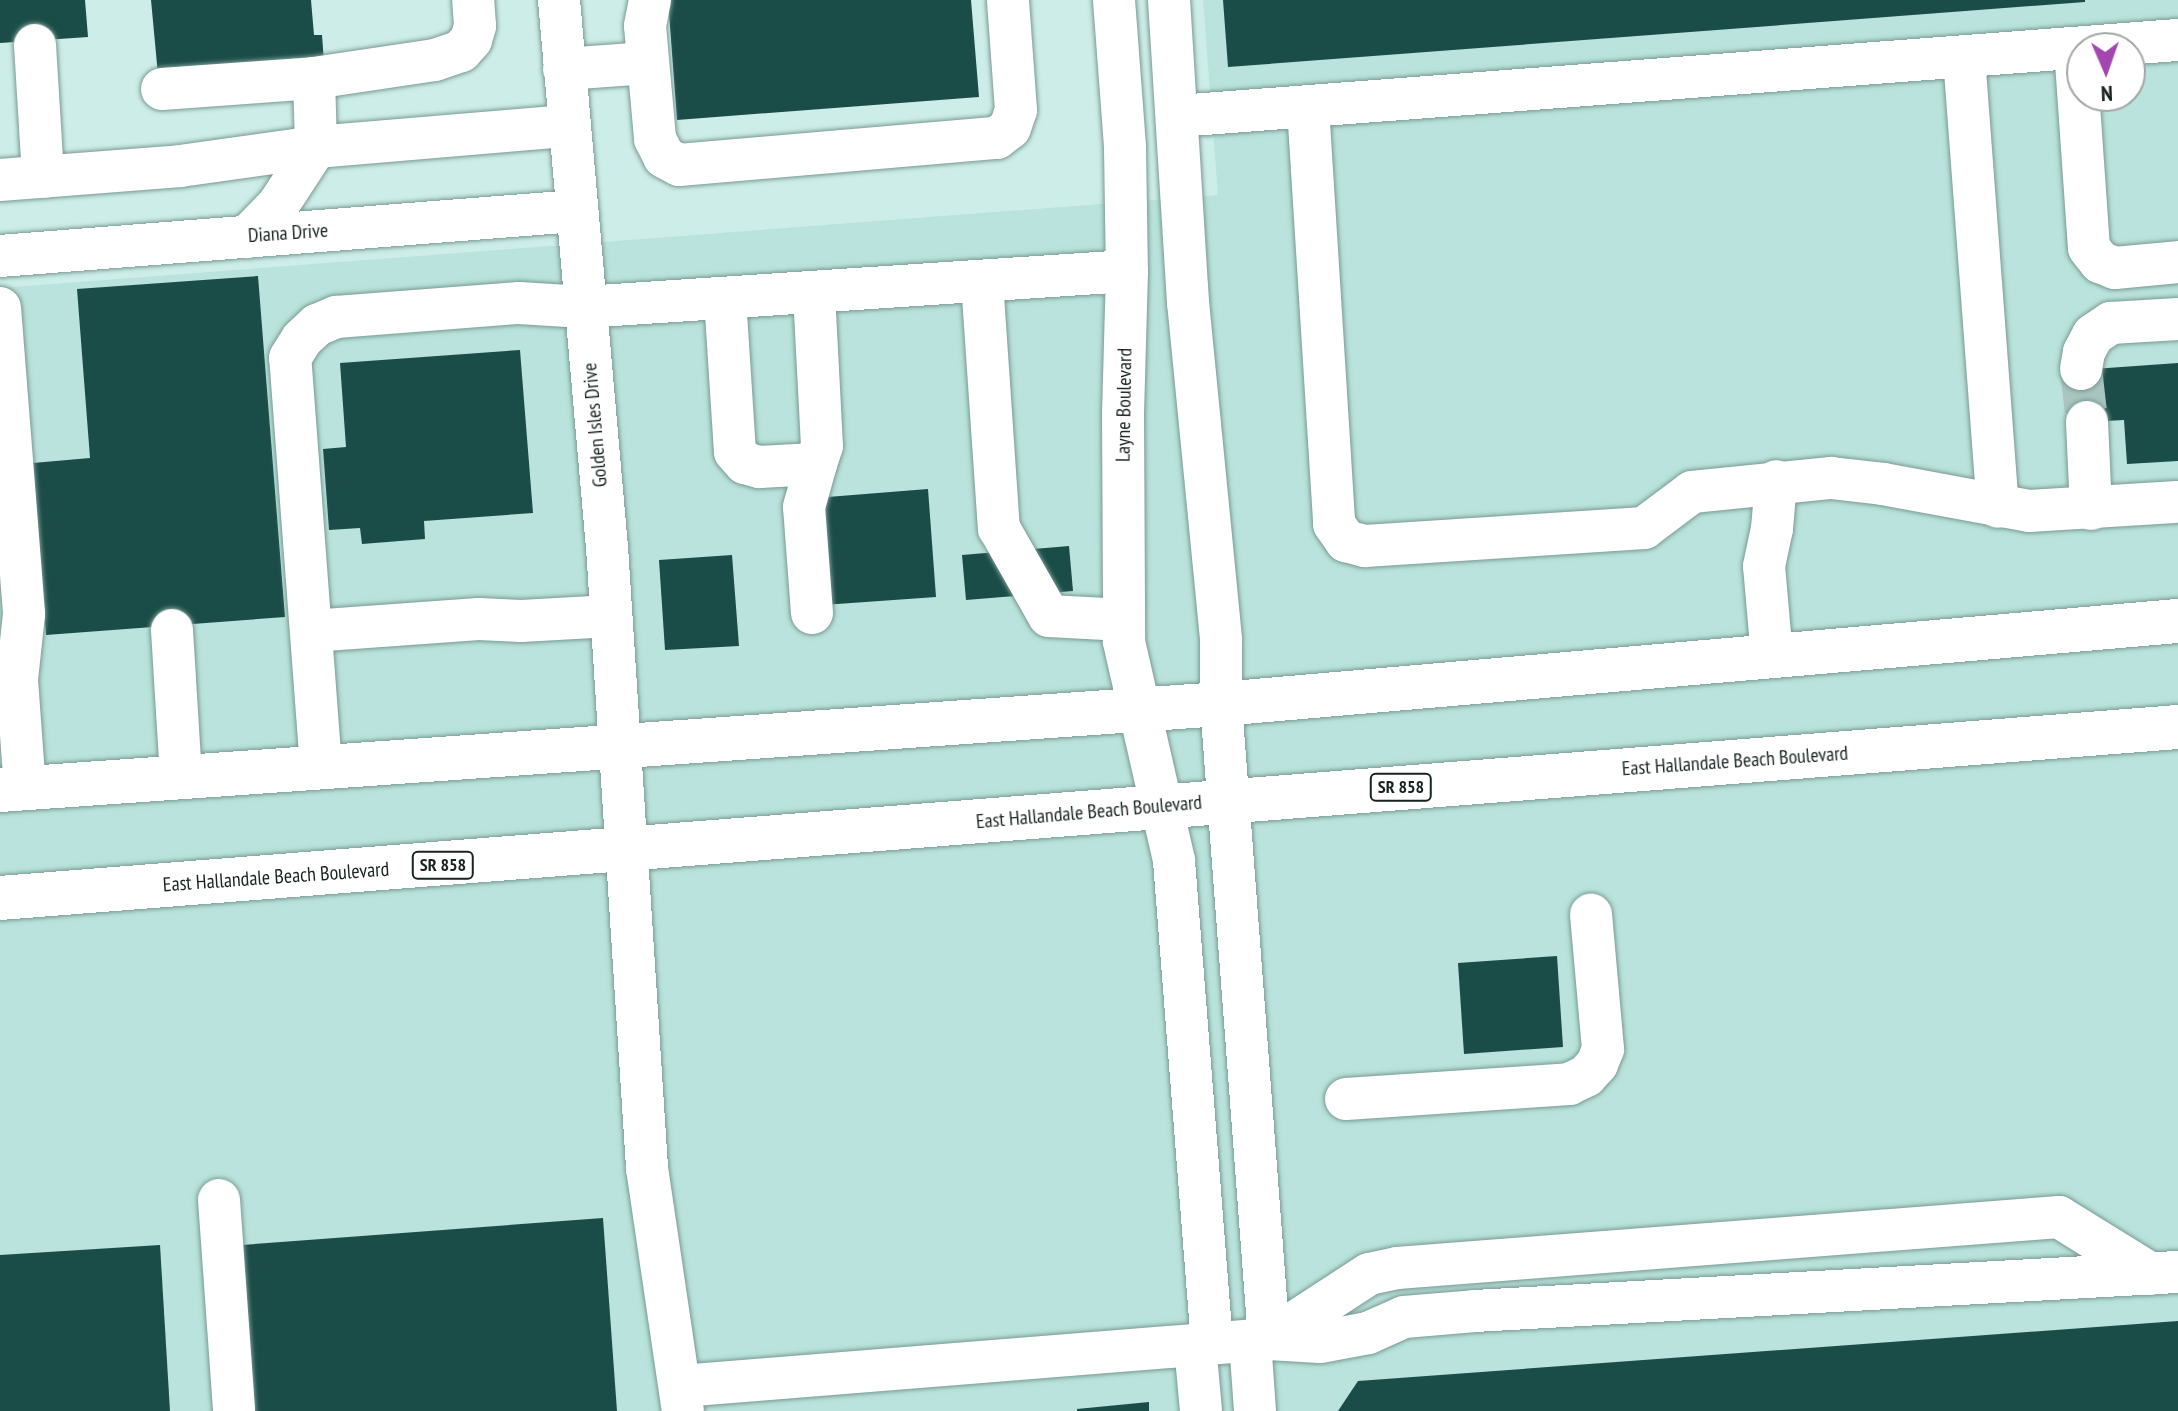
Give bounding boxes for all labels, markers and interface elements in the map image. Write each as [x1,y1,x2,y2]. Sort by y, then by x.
north arrow [2066,32,2146,112]
text: N [2100,80,2113,108]
street label: Diana Drive [247,218,329,248]
street label: Layne Boulevard [1111,348,1137,462]
street label: Golden Isles Drive [578,362,612,488]
street label: East Hallandale Beach Boulevard [1621,741,1849,781]
road number: SR 858 [1369,773,1433,801]
street label: East Hallandale Beach Boulevard [975,790,1203,834]
road number: SR 858 [411,851,475,879]
street label: East Hallandale Beach Boulevard [162,857,390,897]

